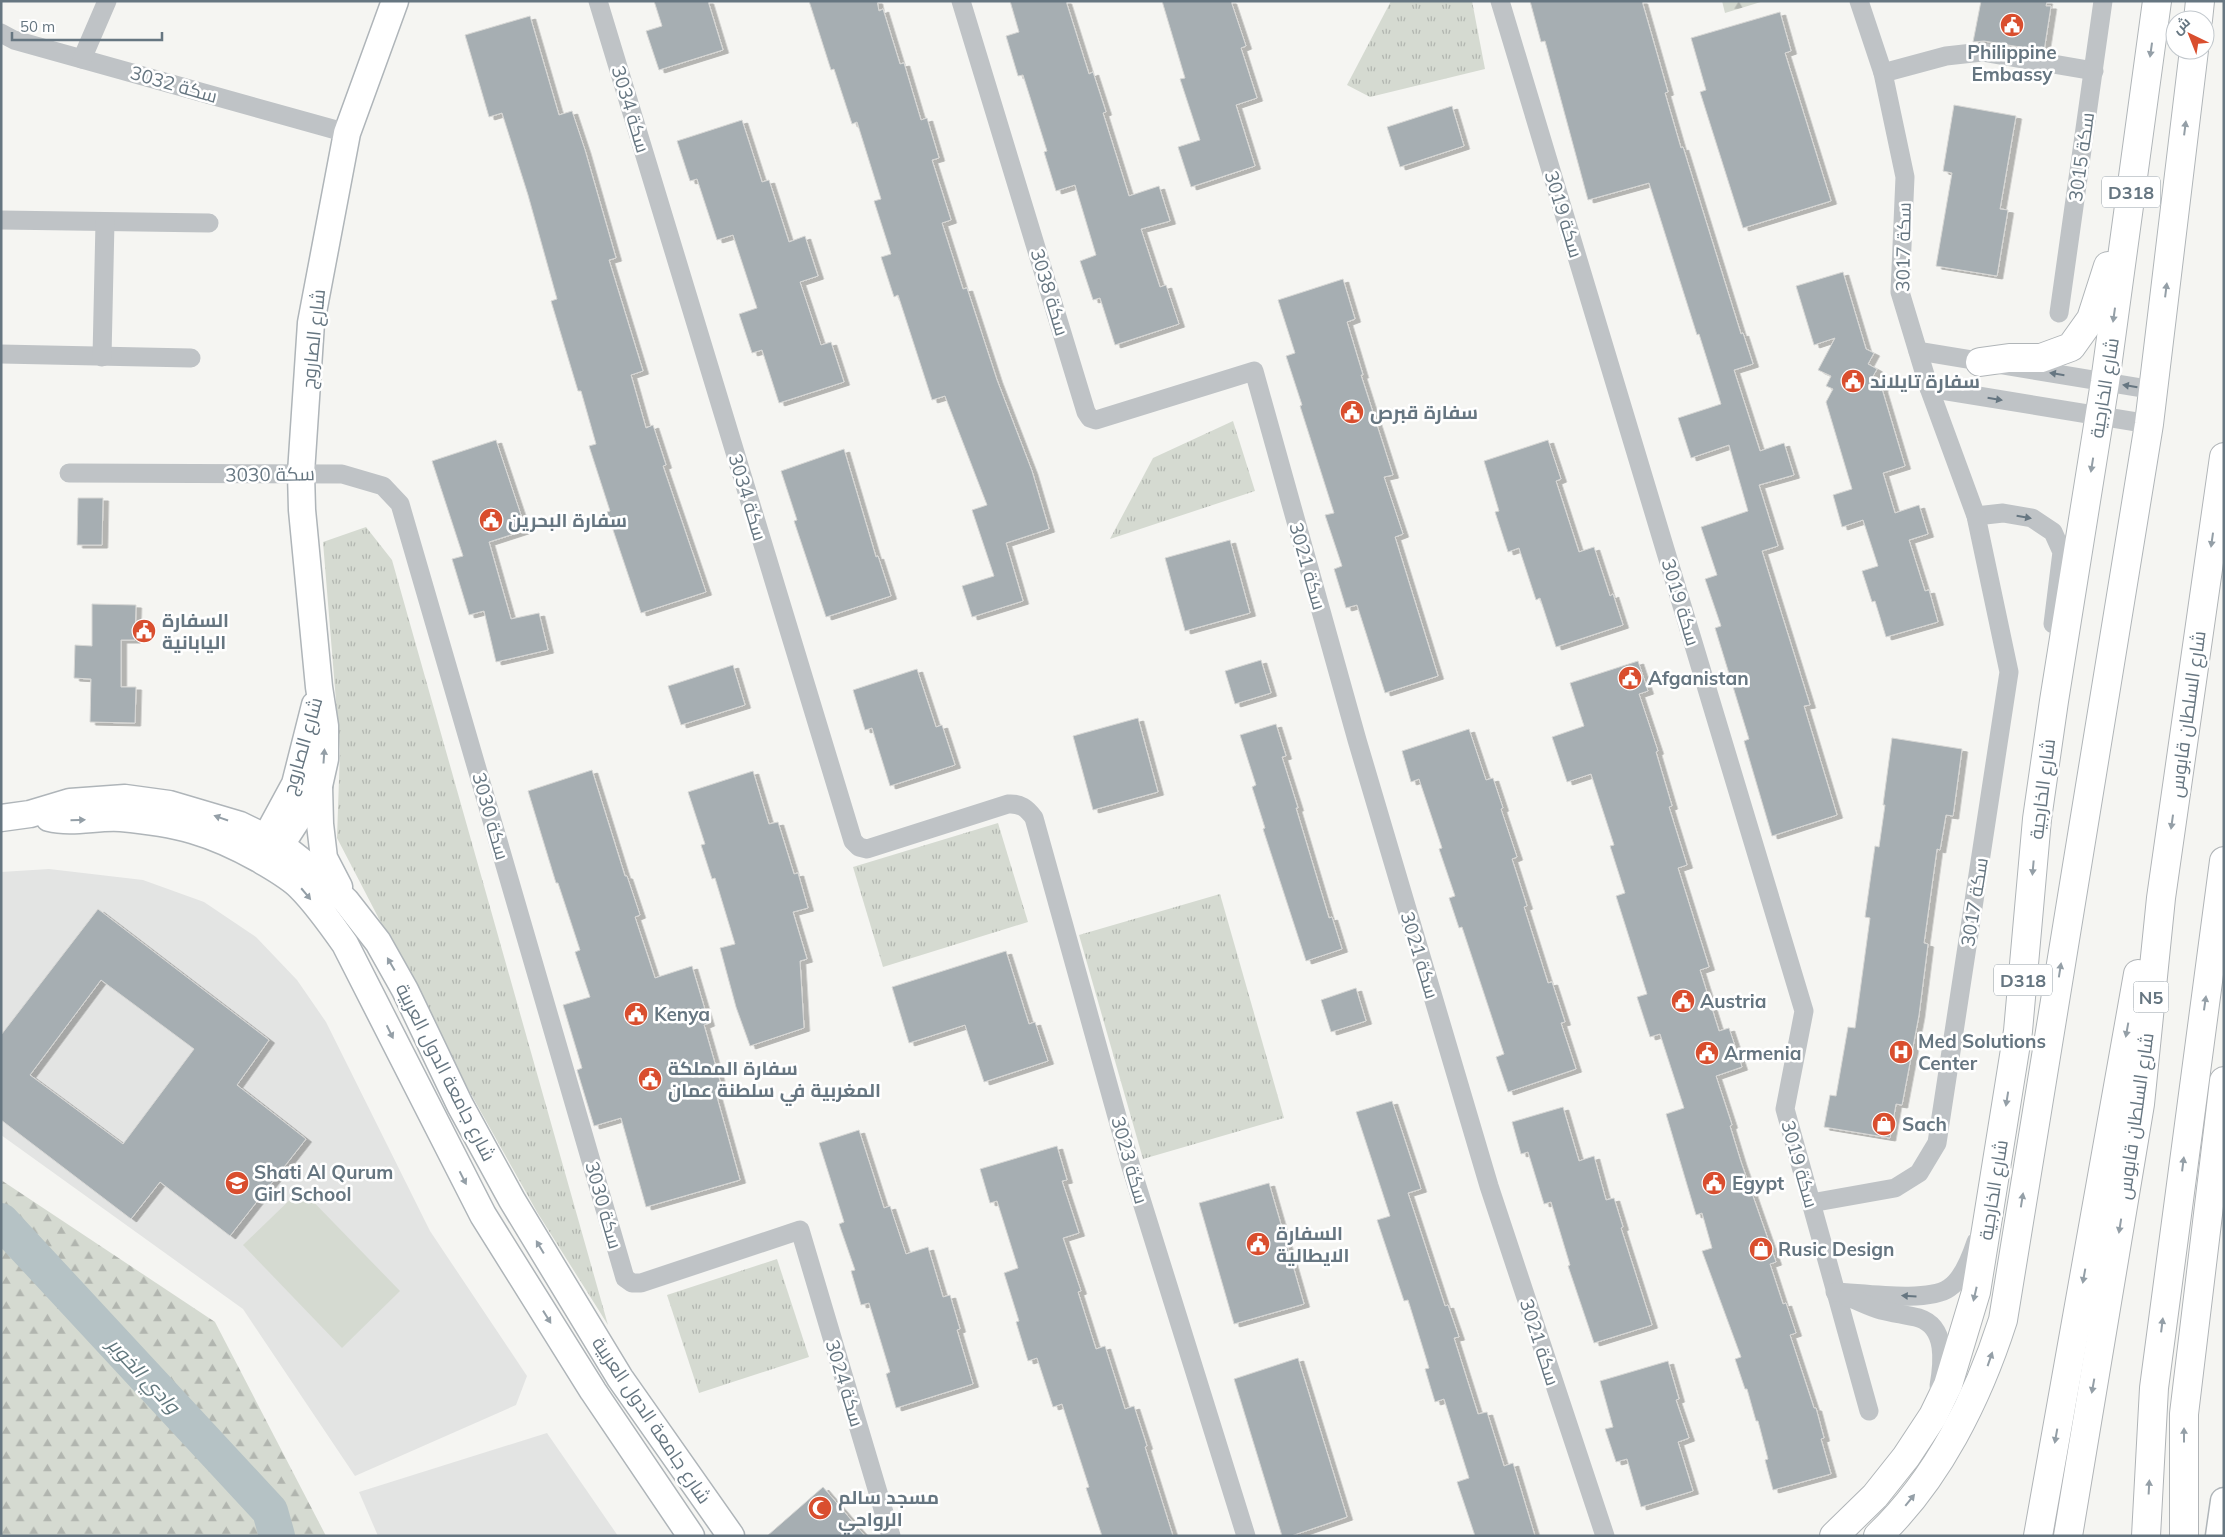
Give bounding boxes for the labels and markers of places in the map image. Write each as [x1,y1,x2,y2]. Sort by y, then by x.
public building icon: Philippine Embassy [1999,12,2025,38]
place label: Philippine Embassy [1967,40,2057,86]
public building icon: سفارة تايلاند [1840,368,1866,394]
place label: سفارة تايلاند [1870,369,1980,393]
public building icon: سفارة قبرص [1339,399,1365,425]
place label: سفارة قبرص [1370,400,1478,424]
public building icon: سفارة البحرين [478,507,504,533]
place label: سفارة البحرين [508,508,627,532]
place label: السفارة اليابانية [162,608,229,654]
public building icon: السفارة اليابانية [131,618,157,644]
public building icon: Afganistan [1617,665,1643,691]
place label: Afganistan [1648,666,1749,690]
public building icon: Austria [1670,988,1696,1014]
place label: Austria [1700,989,1766,1013]
public building icon: Kenya [623,1001,649,1027]
place label: Kenya [654,1002,710,1026]
place label: Med Solutions Center [1918,1029,2046,1075]
hospital icon: Med Solutions Center [1888,1039,1914,1065]
public building icon: Armenia [1694,1040,1720,1066]
place label: Armenia [1724,1041,1801,1065]
place label: سفارة المملكة المغربية في سلطنة عمان [668,1056,881,1106]
public building icon: سفارة المملكة المغربية في سلطنة عمان [637,1066,663,1092]
shop icon: Sach [1871,1111,1897,1137]
place label: Sach [1902,1112,1947,1136]
place label: Shati Al Qurum Girl School [254,1160,393,1206]
school or university icon: Shati Al Qurum Girl School [224,1170,250,1196]
public building icon: Egypt [1701,1170,1727,1196]
place label: Egypt [1732,1171,1784,1195]
place label: السفارة الايطالية [1276,1221,1349,1267]
public building icon: السفارة الايطالية [1245,1231,1271,1257]
shop icon: Rusic Design [1748,1236,1774,1262]
place label: Rusic Design [1778,1237,1895,1261]
place label: مسجد سالم الرواحي [838,1485,939,1535]
mosque icon: مسجد سالم الرواحي [807,1495,833,1521]

